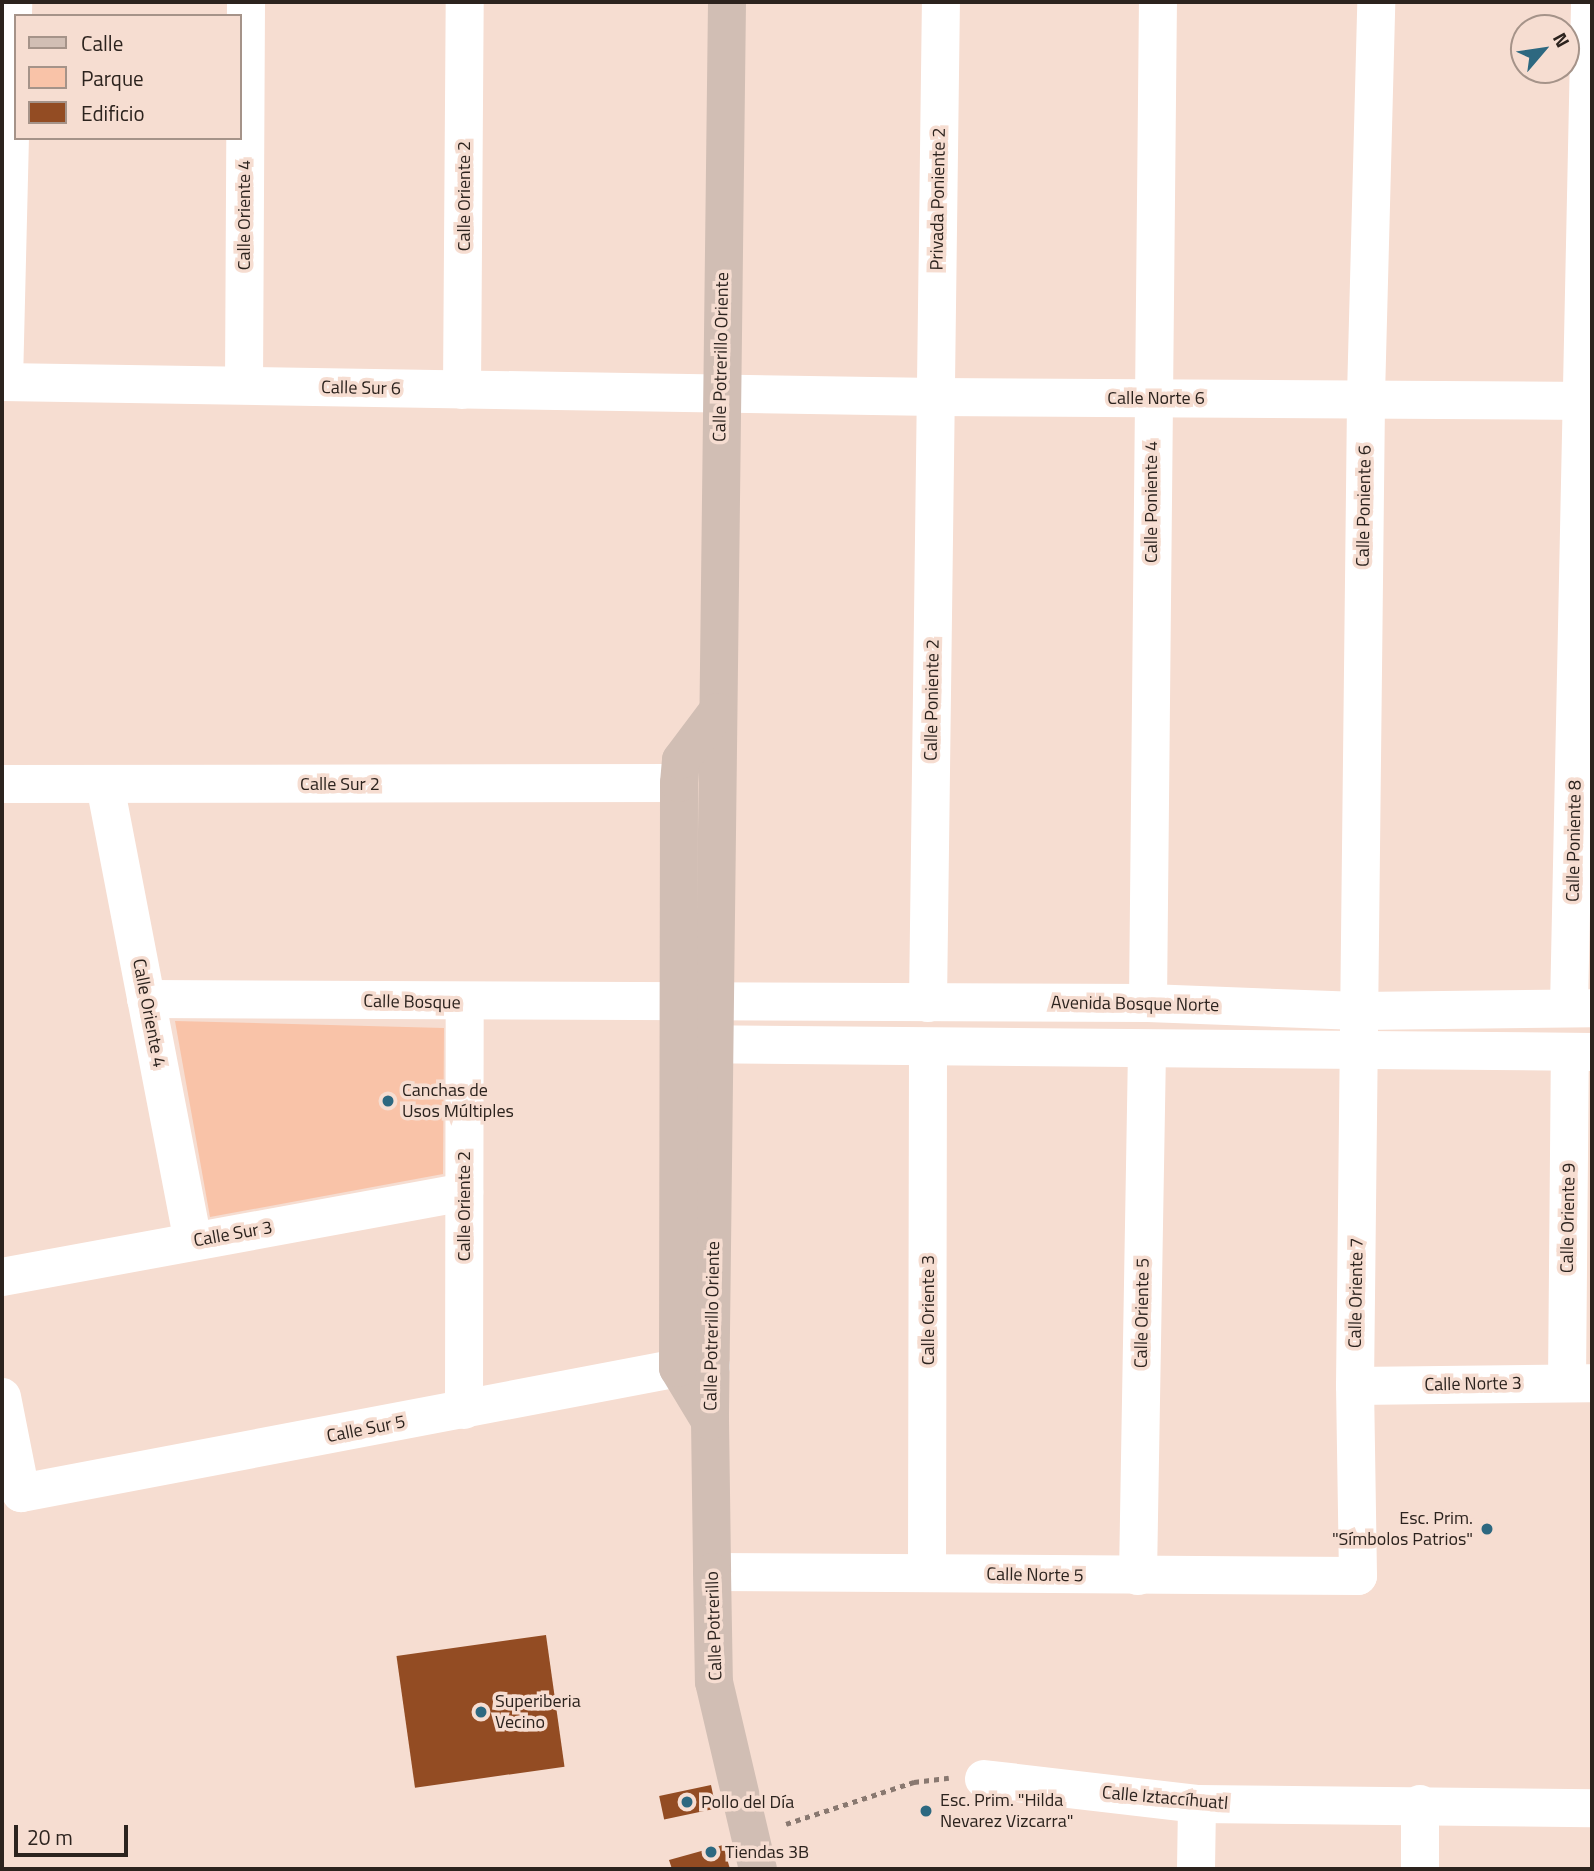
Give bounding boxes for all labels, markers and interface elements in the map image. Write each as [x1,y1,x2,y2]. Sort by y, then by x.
legend [14,14,242,140]
north arrow [1510,14,1580,84]
text: Calle [81,27,123,59]
text: N [1546,27,1578,52]
text: Parque [81,62,144,94]
text: Edificio [81,97,145,129]
street label: Privada Poniente 2 [926,127,950,271]
street label: Calle Oriente 2 [453,141,475,251]
street label: Calle Oriente 4 [233,160,255,270]
street label: Calle Potrerillo Oriente [709,272,733,442]
street label: Calle Sur 6 [321,377,401,399]
street label: Calle Norte 6 [1107,387,1205,409]
street label: Calle Poniente 4 [1140,441,1162,563]
street label: Calle Poniente 6 [1352,445,1376,567]
street label: Calle Poniente 2 [920,639,944,761]
street label: Calle Sur 2 [300,773,380,795]
street label: Calle Poniente 8 [1562,780,1586,902]
street label: Calle Oriente 4 [128,957,170,1069]
street label: Calle Bosque [363,990,461,1014]
street label: Avenida Bosque Norte [1051,992,1219,1016]
place label: Canchas de Usos Múltiples [402,1080,514,1122]
marker: Canchas de Usos Múltiples [380,1093,396,1109]
street label: Calle Oriente 2 [453,1151,475,1261]
street label: Calle Oriente 9 [1556,1163,1580,1273]
street label: Calle Sur 3 [192,1216,274,1252]
street label: Calle Oriente 7 [1344,1238,1368,1348]
street label: Calle Potrerillo Oriente [700,1241,724,1411]
street label: Calle Oriente 3 [917,1255,939,1365]
street label: Calle Oriente 5 [1130,1258,1154,1368]
street label: Calle Norte 3 [1424,1372,1522,1396]
street label: Calle Sur 5 [325,1411,407,1447]
place label: Esc. Prim. "Símbolos Patrios" [1332,1508,1473,1550]
marker: Esc. Prim. "Símbolos Patrios" [1479,1521,1495,1537]
street label: Calle Norte 5 [986,1563,1084,1587]
street label: Calle Potrerillo [701,1571,727,1681]
place label: Superiberia Vecino [495,1691,581,1734]
marker: Superiberia Vecino [473,1704,489,1720]
street label: Calle Iztaccíhuatl [1101,1782,1229,1814]
place label: Esc. Prim. "Hilda Nevarez Vizcarra" [940,1790,1073,1832]
place label: Pollo del Día [701,1791,794,1813]
marker: Pollo del Día [679,1794,695,1810]
marker: Esc. Prim. "Hilda Nevarez Vizcarra" [918,1803,934,1819]
scale bar [18,1812,131,1856]
text: 20 m [27,1821,73,1853]
place label: Tiendas 3B [725,1841,809,1863]
marker: Tiendas 3B [703,1844,719,1860]

